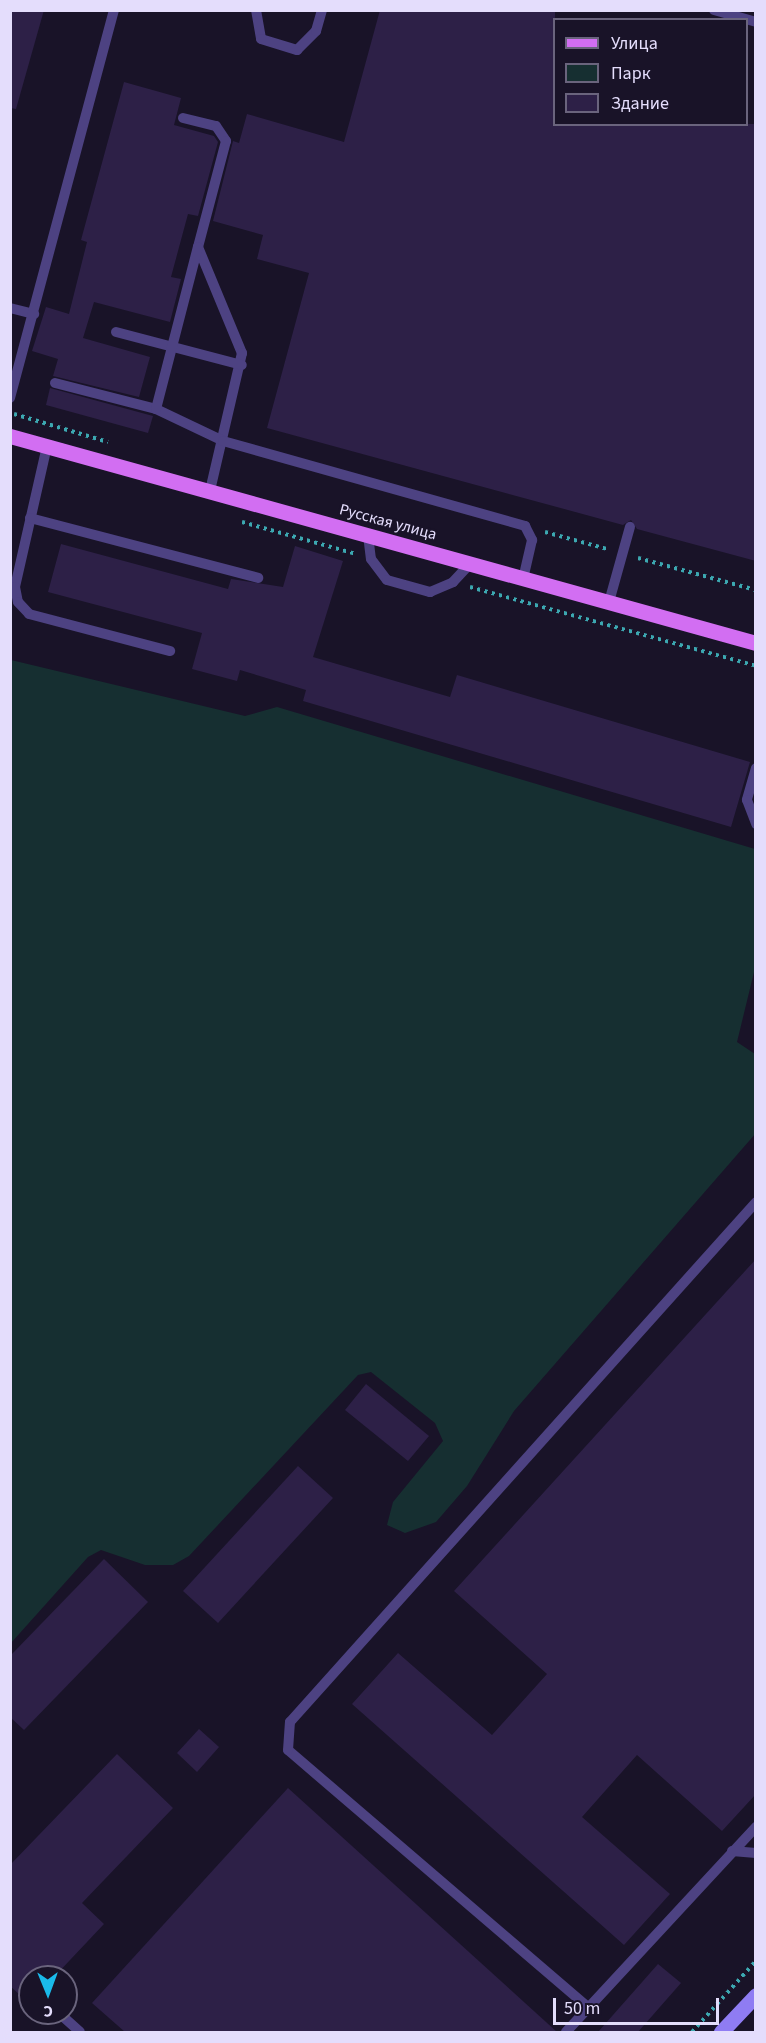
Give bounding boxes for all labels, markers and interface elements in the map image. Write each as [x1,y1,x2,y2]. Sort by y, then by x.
legend [553,18,748,126]
text: Улица [611,31,658,56]
text: Парк [611,61,651,86]
text: Здание [611,91,669,116]
street label: Русская улица [337,500,439,544]
north arrow [18,1965,78,2025]
scale bar [556,1986,722,2024]
text: 50 m [564,1996,600,2021]
text: С [43,2000,53,2022]

